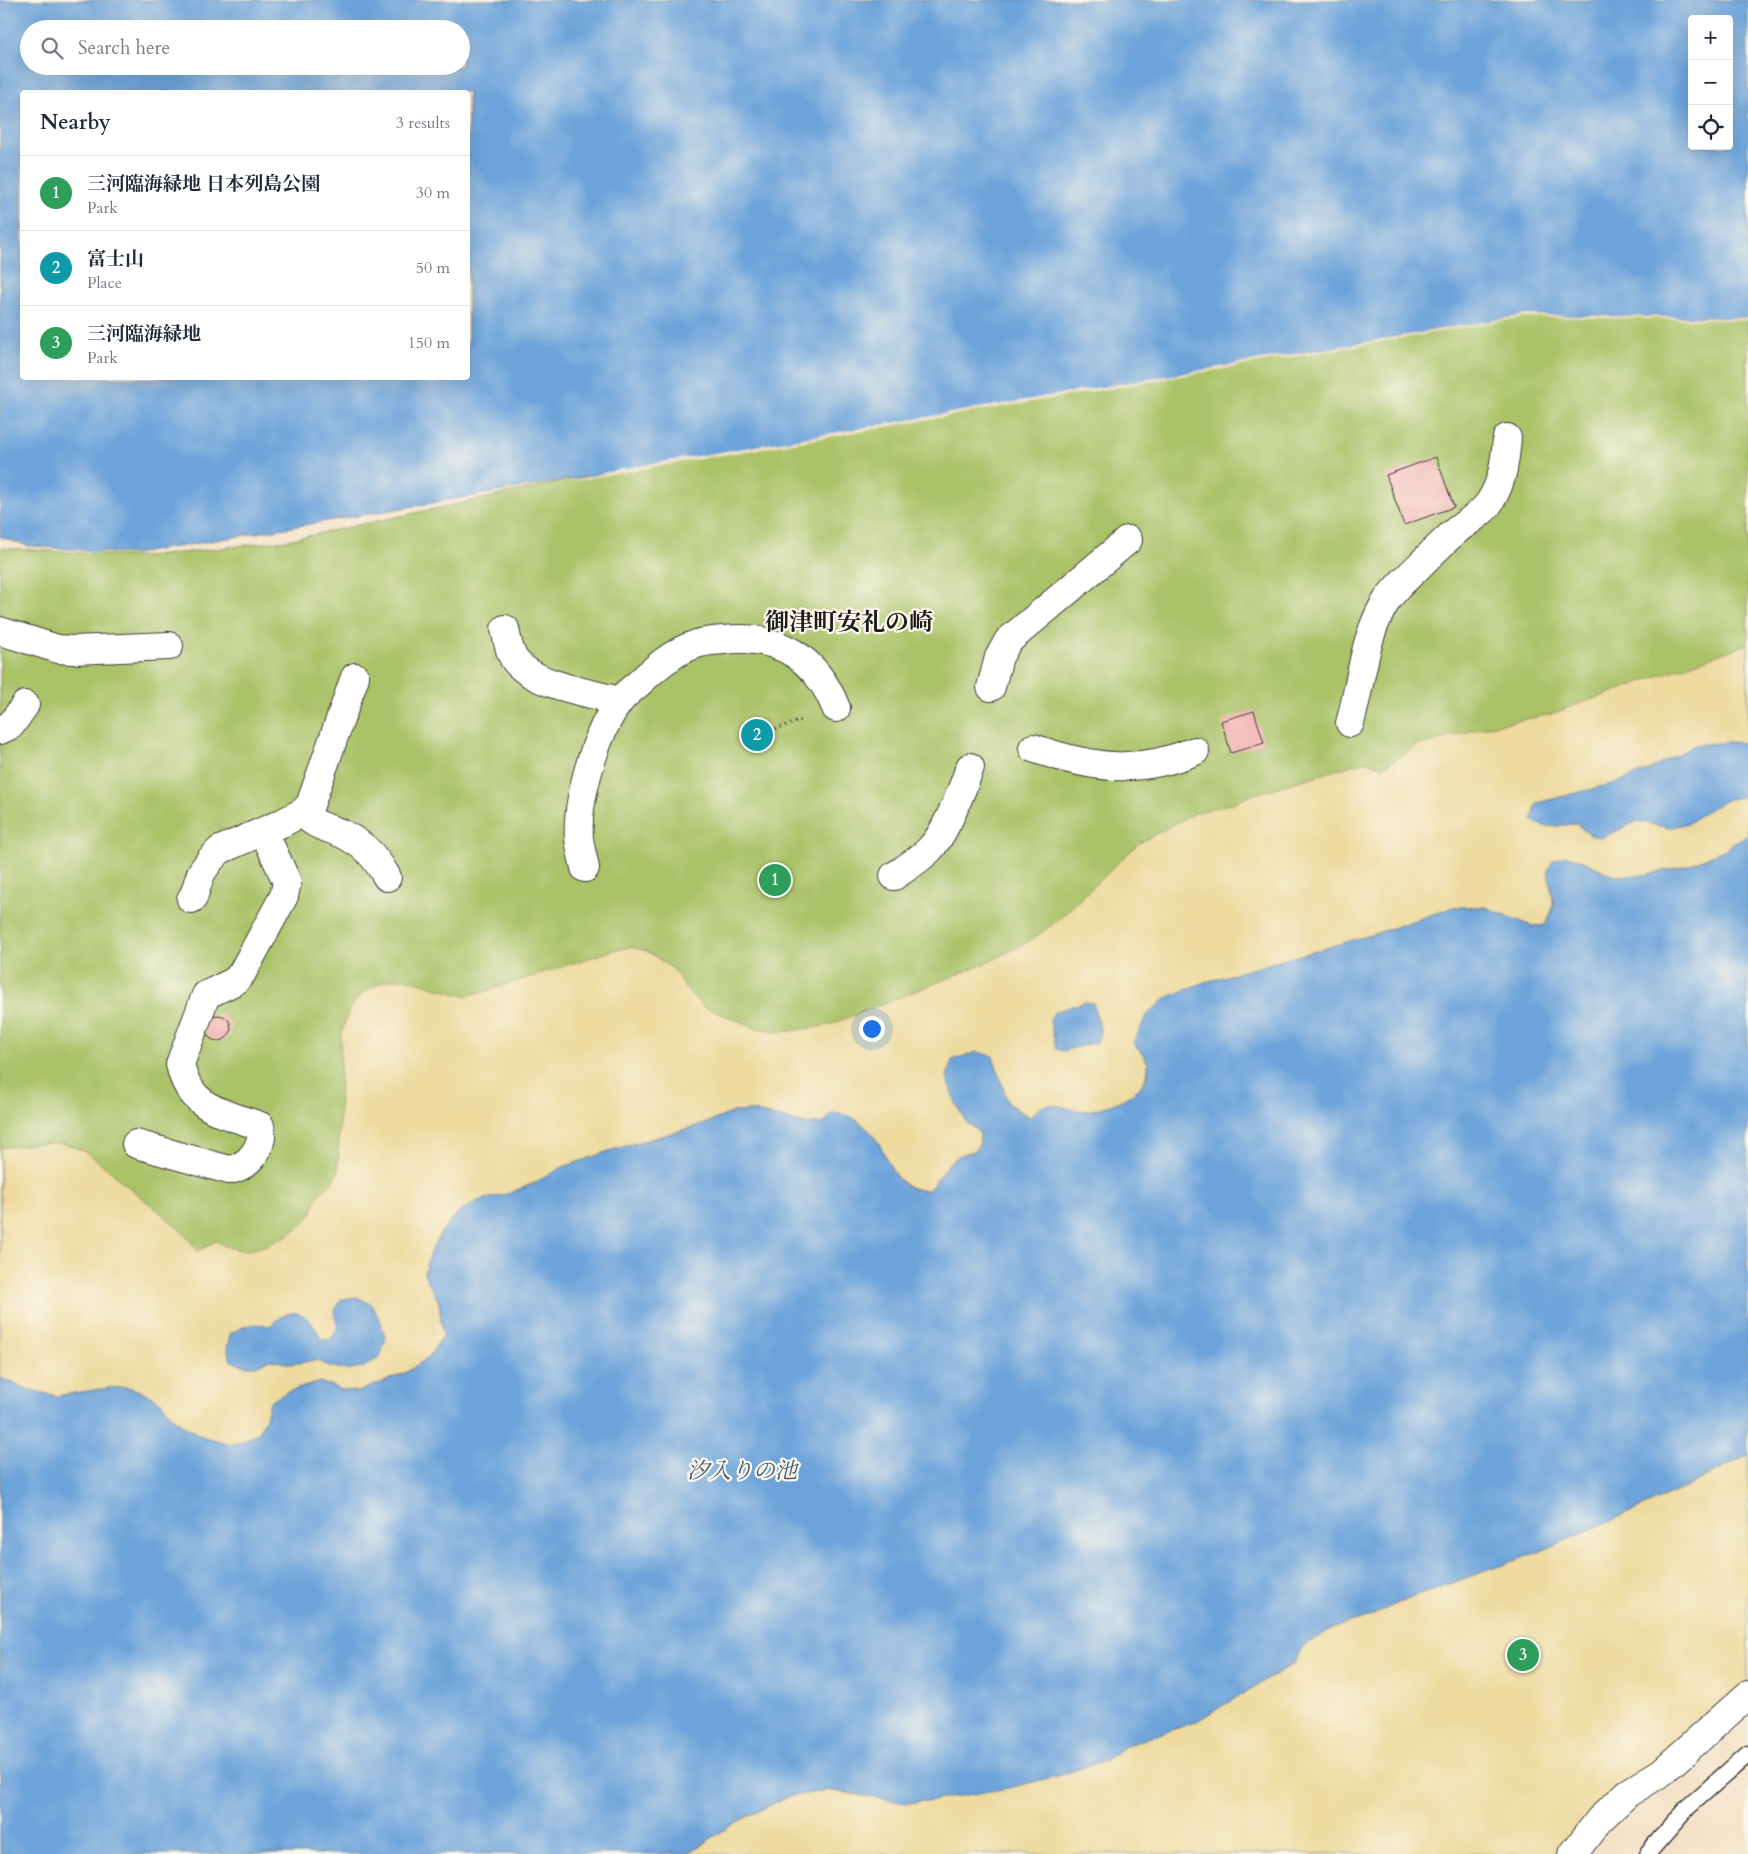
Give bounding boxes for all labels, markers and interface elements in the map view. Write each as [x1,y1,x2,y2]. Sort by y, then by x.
map controls [1688,15,1733,150]
button: + [1688,15,1733,60]
search box [20,20,470,75]
icon: search [38,34,66,62]
text: Search here [78,35,170,61]
button: − [1688,60,1733,105]
button: locate [1688,105,1733,150]
text: Nearby [40,108,111,137]
text: 3 results [396,112,450,134]
text: 三河臨海緑地 日本列島公園 [87,171,320,197]
text: 1 [52,182,60,204]
text: 30 m [416,182,450,204]
text: Park [87,197,118,219]
text: 富士山 [87,246,144,272]
text: 2 [52,257,60,279]
text: 50 m [416,257,450,279]
text: Place [87,272,122,294]
text: 三河臨海緑地 [87,321,201,347]
text: 3 [52,332,60,354]
text: 150 m [408,332,450,354]
text: Park [87,347,118,369]
district label: 御津町安礼の崎 [765,606,933,639]
pin: 2 [741,716,773,754]
pin: 1 [759,861,791,899]
your location [859,1016,885,1042]
water label: 汐入りの池 [687,1456,800,1486]
pin: 3 [1507,1636,1539,1674]

